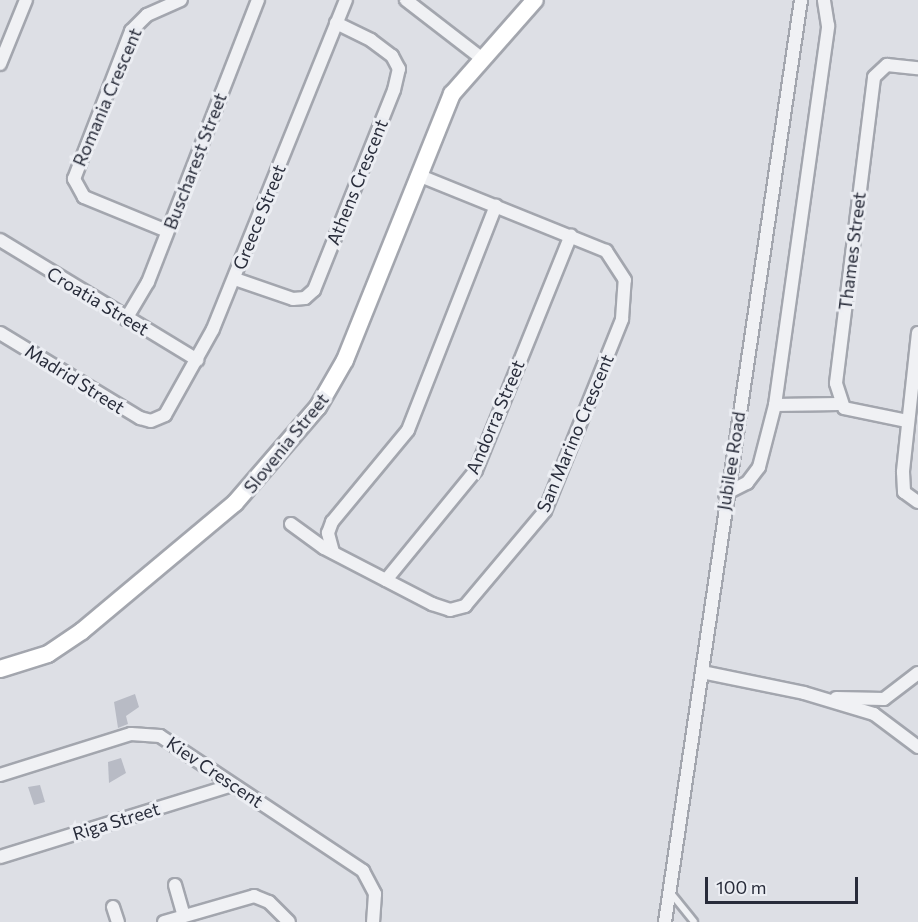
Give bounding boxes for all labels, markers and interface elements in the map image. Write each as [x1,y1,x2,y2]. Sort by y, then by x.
street label: Romania Crescent [68,25,146,169]
street label: Buscharest Street [159,90,231,232]
street label: Athens Crescent [322,116,392,248]
street label: Greece Street [228,161,290,273]
street label: Thames Street [834,191,870,311]
street label: Croatia Street [43,262,153,340]
street label: Madrid Street [21,340,129,418]
street label: San Marino Crescent [532,351,618,515]
street label: Andorra Street [461,357,529,477]
street label: Slovenia Street [239,389,333,497]
street label: Jubilee Road [713,410,749,512]
street label: Kiev Crescent [163,732,267,812]
street label: Riga Street [70,798,162,844]
scale bar [708,865,861,903]
text: 100 m [716,876,766,898]

